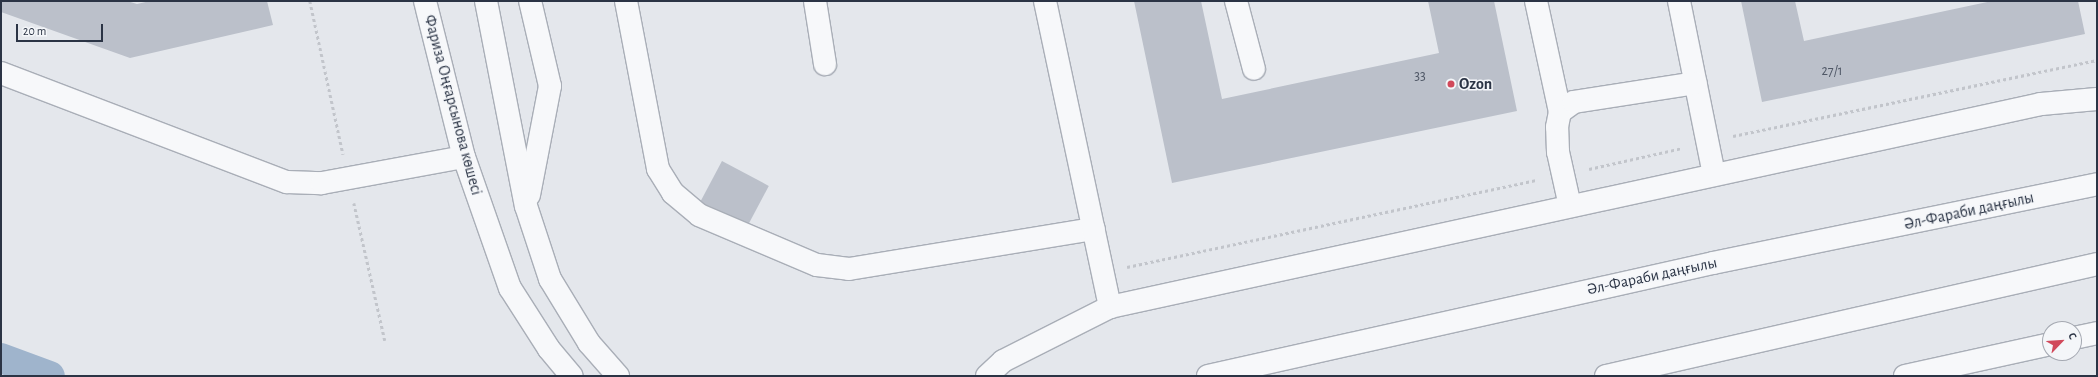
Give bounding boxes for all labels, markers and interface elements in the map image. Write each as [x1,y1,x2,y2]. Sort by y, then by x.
street label: Фариза Оңғарсынова көшесі [420,13,486,197]
scale bar [18,16,105,42]
text: 20 m [23,25,46,37]
house number: 27/1 [1821,63,1843,79]
house number: 33 [1414,68,1426,84]
place label: Ozon [1459,74,1492,94]
marker: Ozon [1446,79,1456,89]
street label: Әл-Фараби даңғылы [1902,188,2036,234]
street label: Әл-Фараби даңғылы [1585,253,1719,299]
north arrow [2042,321,2082,361]
text: С [2066,331,2079,341]

